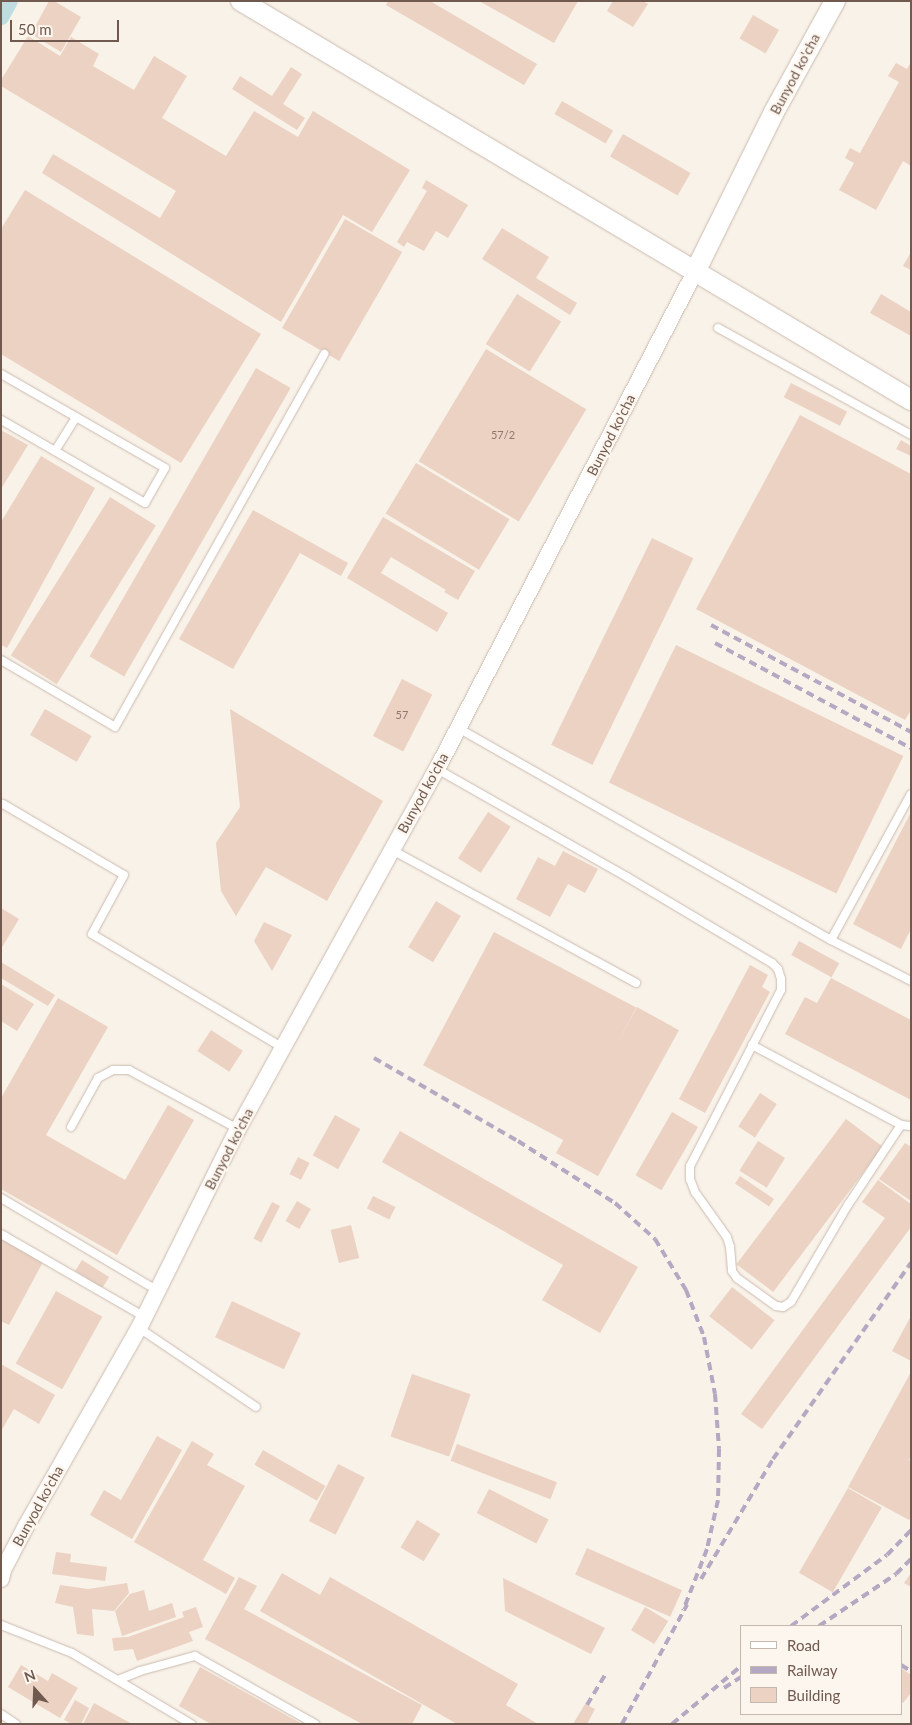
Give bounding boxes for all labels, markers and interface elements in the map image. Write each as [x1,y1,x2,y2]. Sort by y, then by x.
scale bar [12,10,121,42]
text: 50 m [18,20,52,38]
street label: Bunyod ko'cha [767,31,823,117]
street label: Bunyod ko'cha [583,391,639,479]
house number: 57/2 [491,428,515,442]
house number: 57 [396,708,408,722]
street label: Bunyod ko'cha [394,750,452,836]
street label: Bunyod ko'cha [201,1105,257,1193]
street label: Bunyod ko'cha [9,1463,67,1549]
legend [740,1625,902,1715]
text: Road [787,1636,820,1654]
text: Railway [787,1661,838,1679]
north arrow [10,1665,60,1715]
text: N [22,1666,38,1685]
text: Building [787,1686,840,1704]

